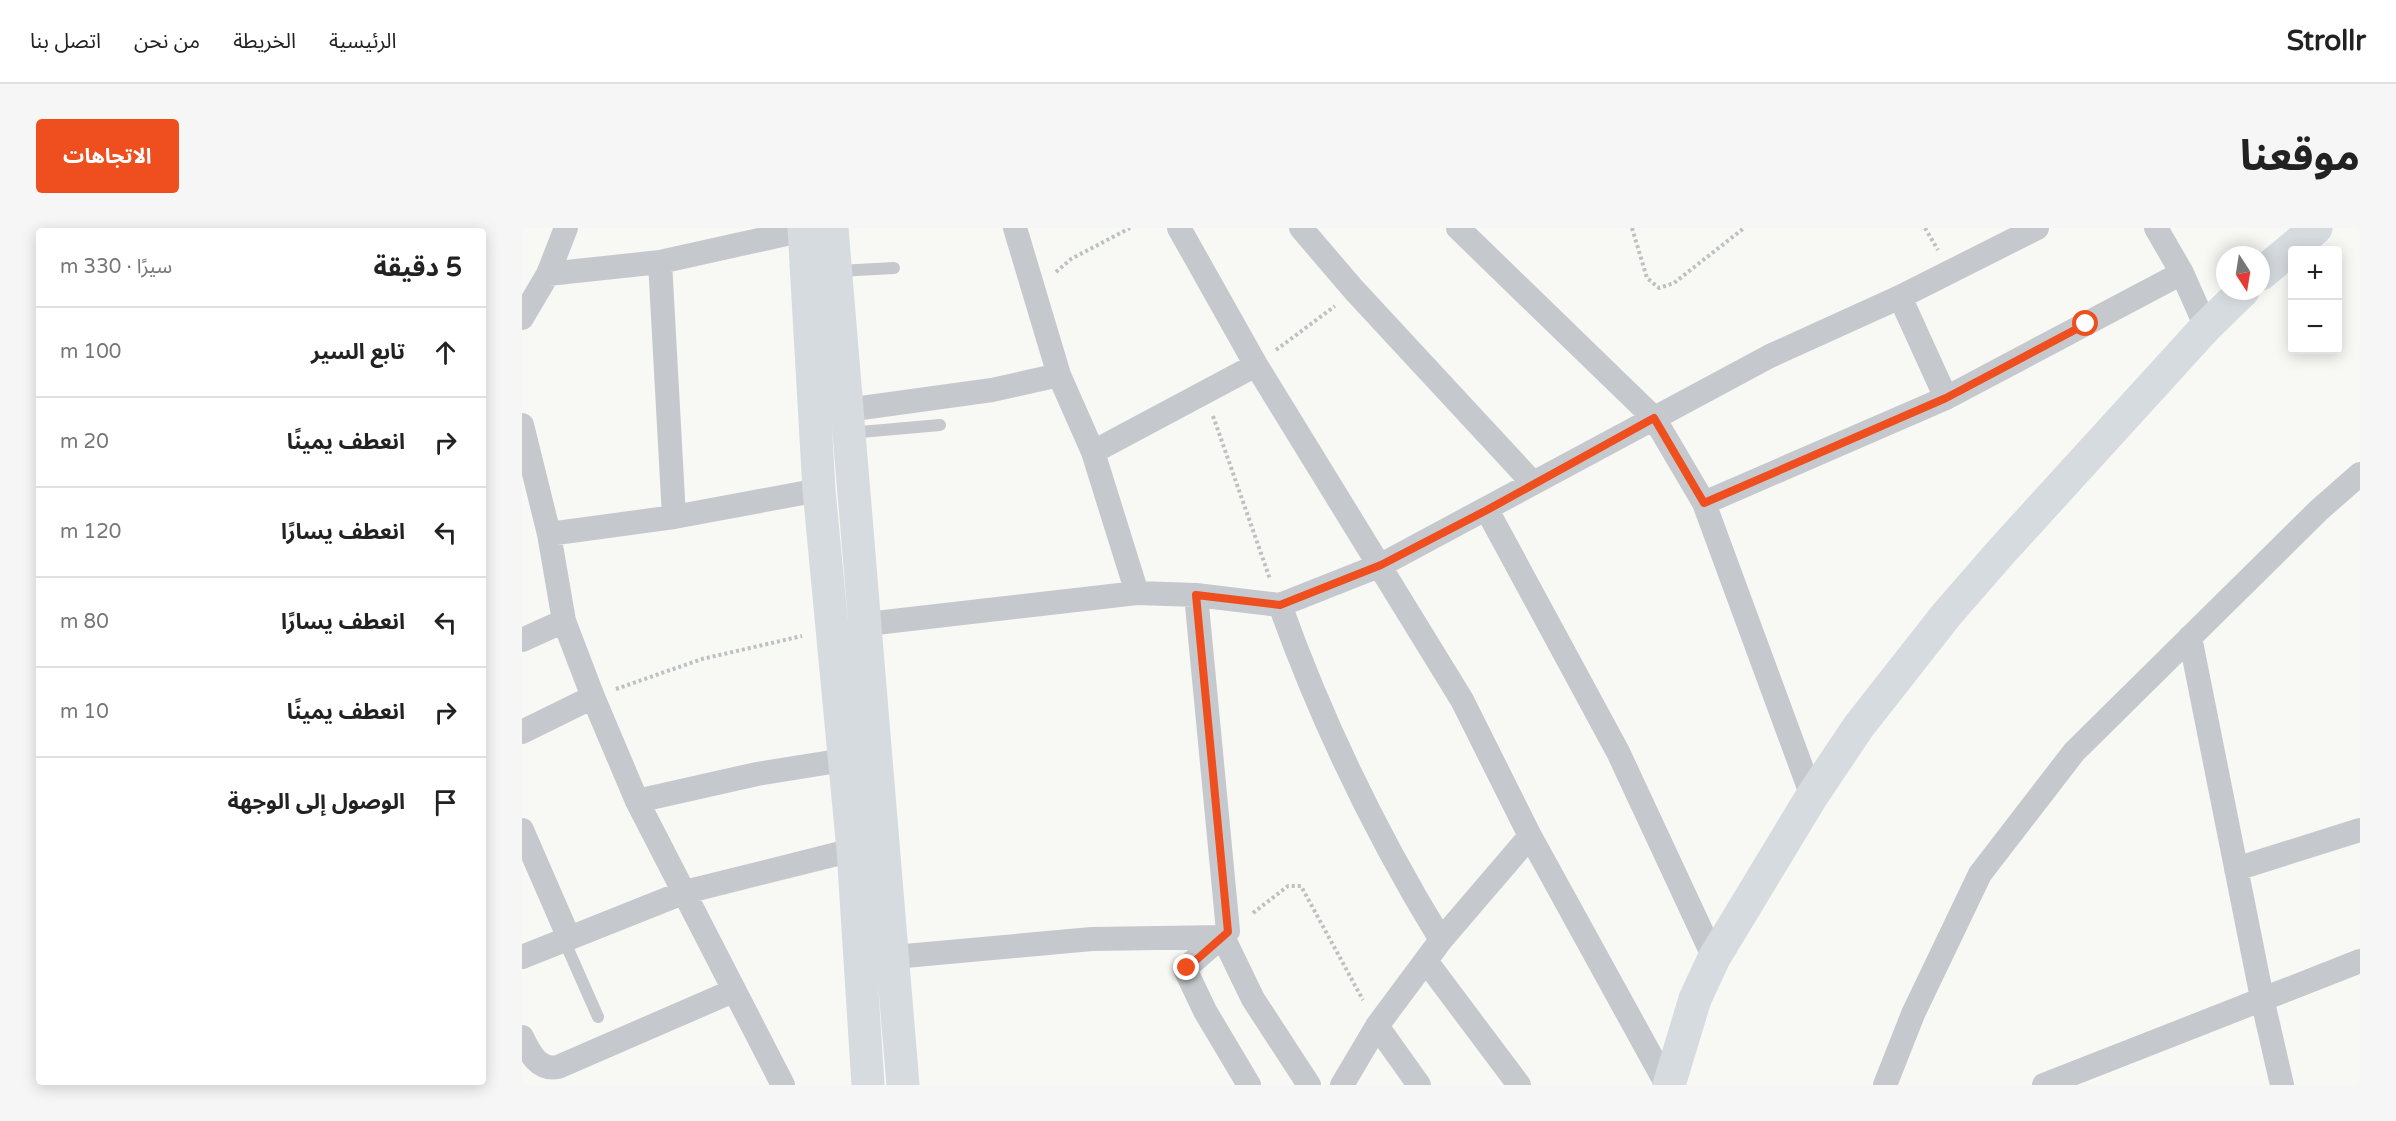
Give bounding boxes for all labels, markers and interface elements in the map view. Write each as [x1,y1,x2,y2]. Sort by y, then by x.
text: Strollr [2287,24,2366,58]
text: اتصل بنا [30,29,101,54]
text: من نحن [134,29,200,54]
text: الخريطة [233,29,296,54]
text: الرئيسية [329,29,397,54]
button: الاتجاهات [36,119,179,193]
text: موقعنا [2240,131,2360,182]
north arrow [2216,246,2270,300]
map controls [2288,246,2342,354]
button: + [2288,246,2342,300]
text: 5 دقيقة [373,252,462,283]
text: سيرًا · 330 m [60,255,172,279]
button: − [2288,300,2342,354]
route start [2072,310,2098,336]
icon: ahead [429,336,462,369]
text: تابع السير [311,339,405,365]
text: 100 m [60,340,121,364]
icon: right [429,426,462,459]
text: انعطف يمينًا [287,429,405,455]
text: 20 m [60,430,109,454]
icon: left [429,516,462,549]
text: انعطف يسارًا [281,519,405,545]
text: 120 m [60,520,121,544]
icon: left [429,606,462,639]
text: انعطف يسارًا [281,609,405,635]
text: 80 m [60,610,109,634]
icon: right [429,696,462,729]
text: انعطف يمينًا [287,699,405,725]
text: 10 m [60,700,109,724]
icon: arrive [429,786,462,819]
text: الوصول إلى الوجهة [227,789,405,815]
route end [1173,954,1199,980]

